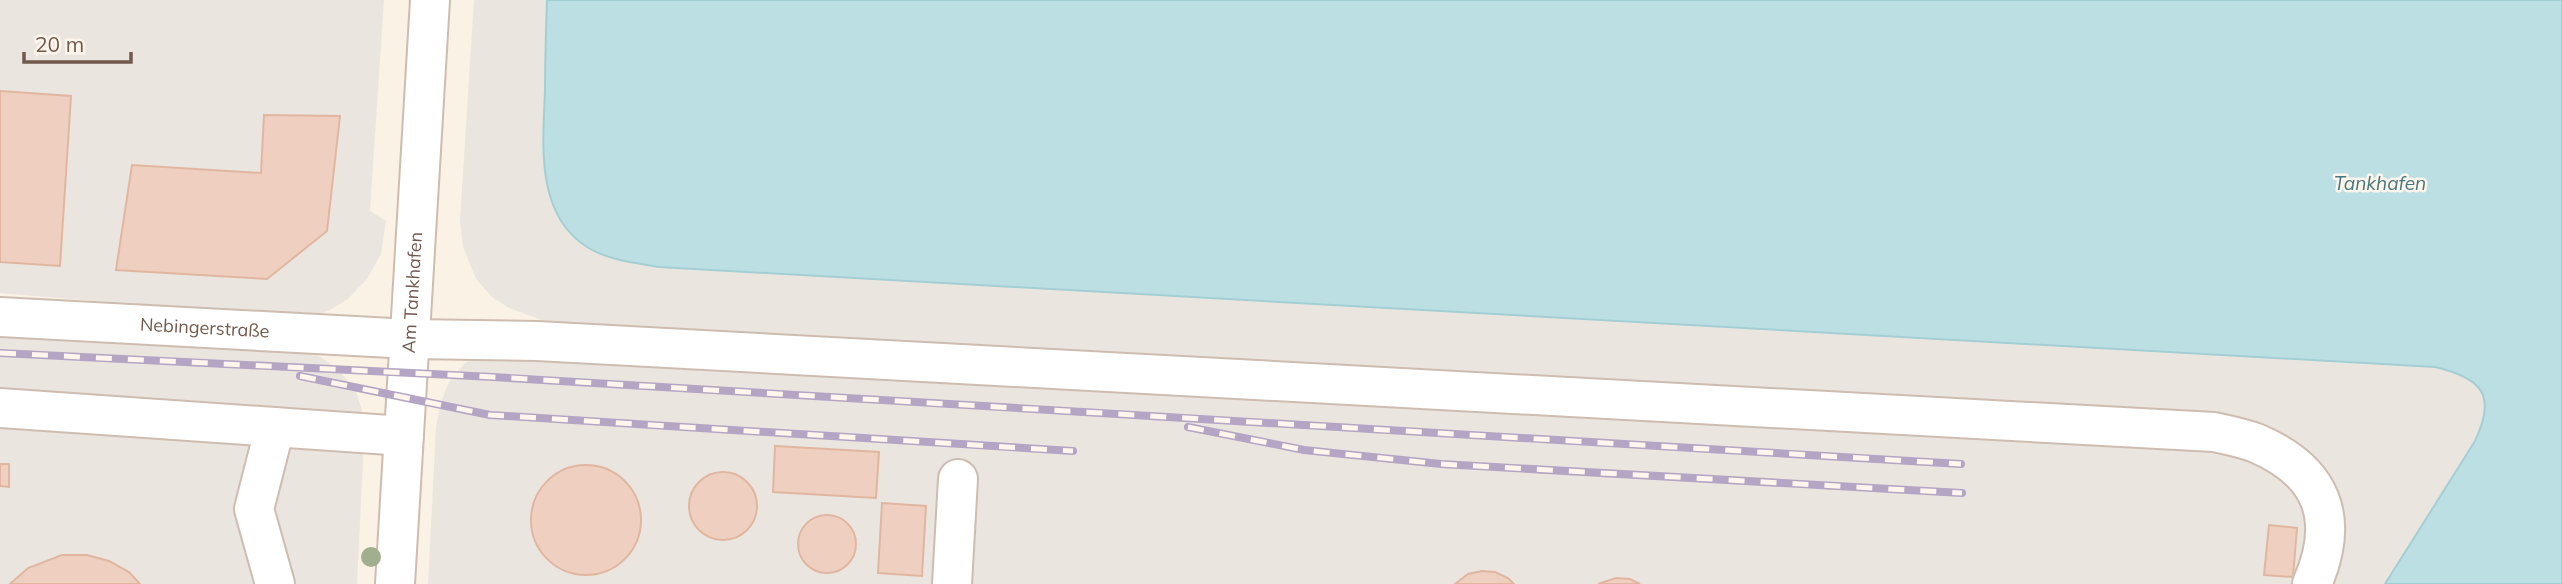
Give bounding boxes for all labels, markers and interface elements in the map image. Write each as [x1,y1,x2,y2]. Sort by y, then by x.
scale bar [24,21,131,65]
text: 20 m [35,31,84,57]
water label: Tankhafen [2334,171,2426,195]
street label: Am Tankhafen [397,231,427,354]
street label: Nebingerstraße [139,313,270,342]

